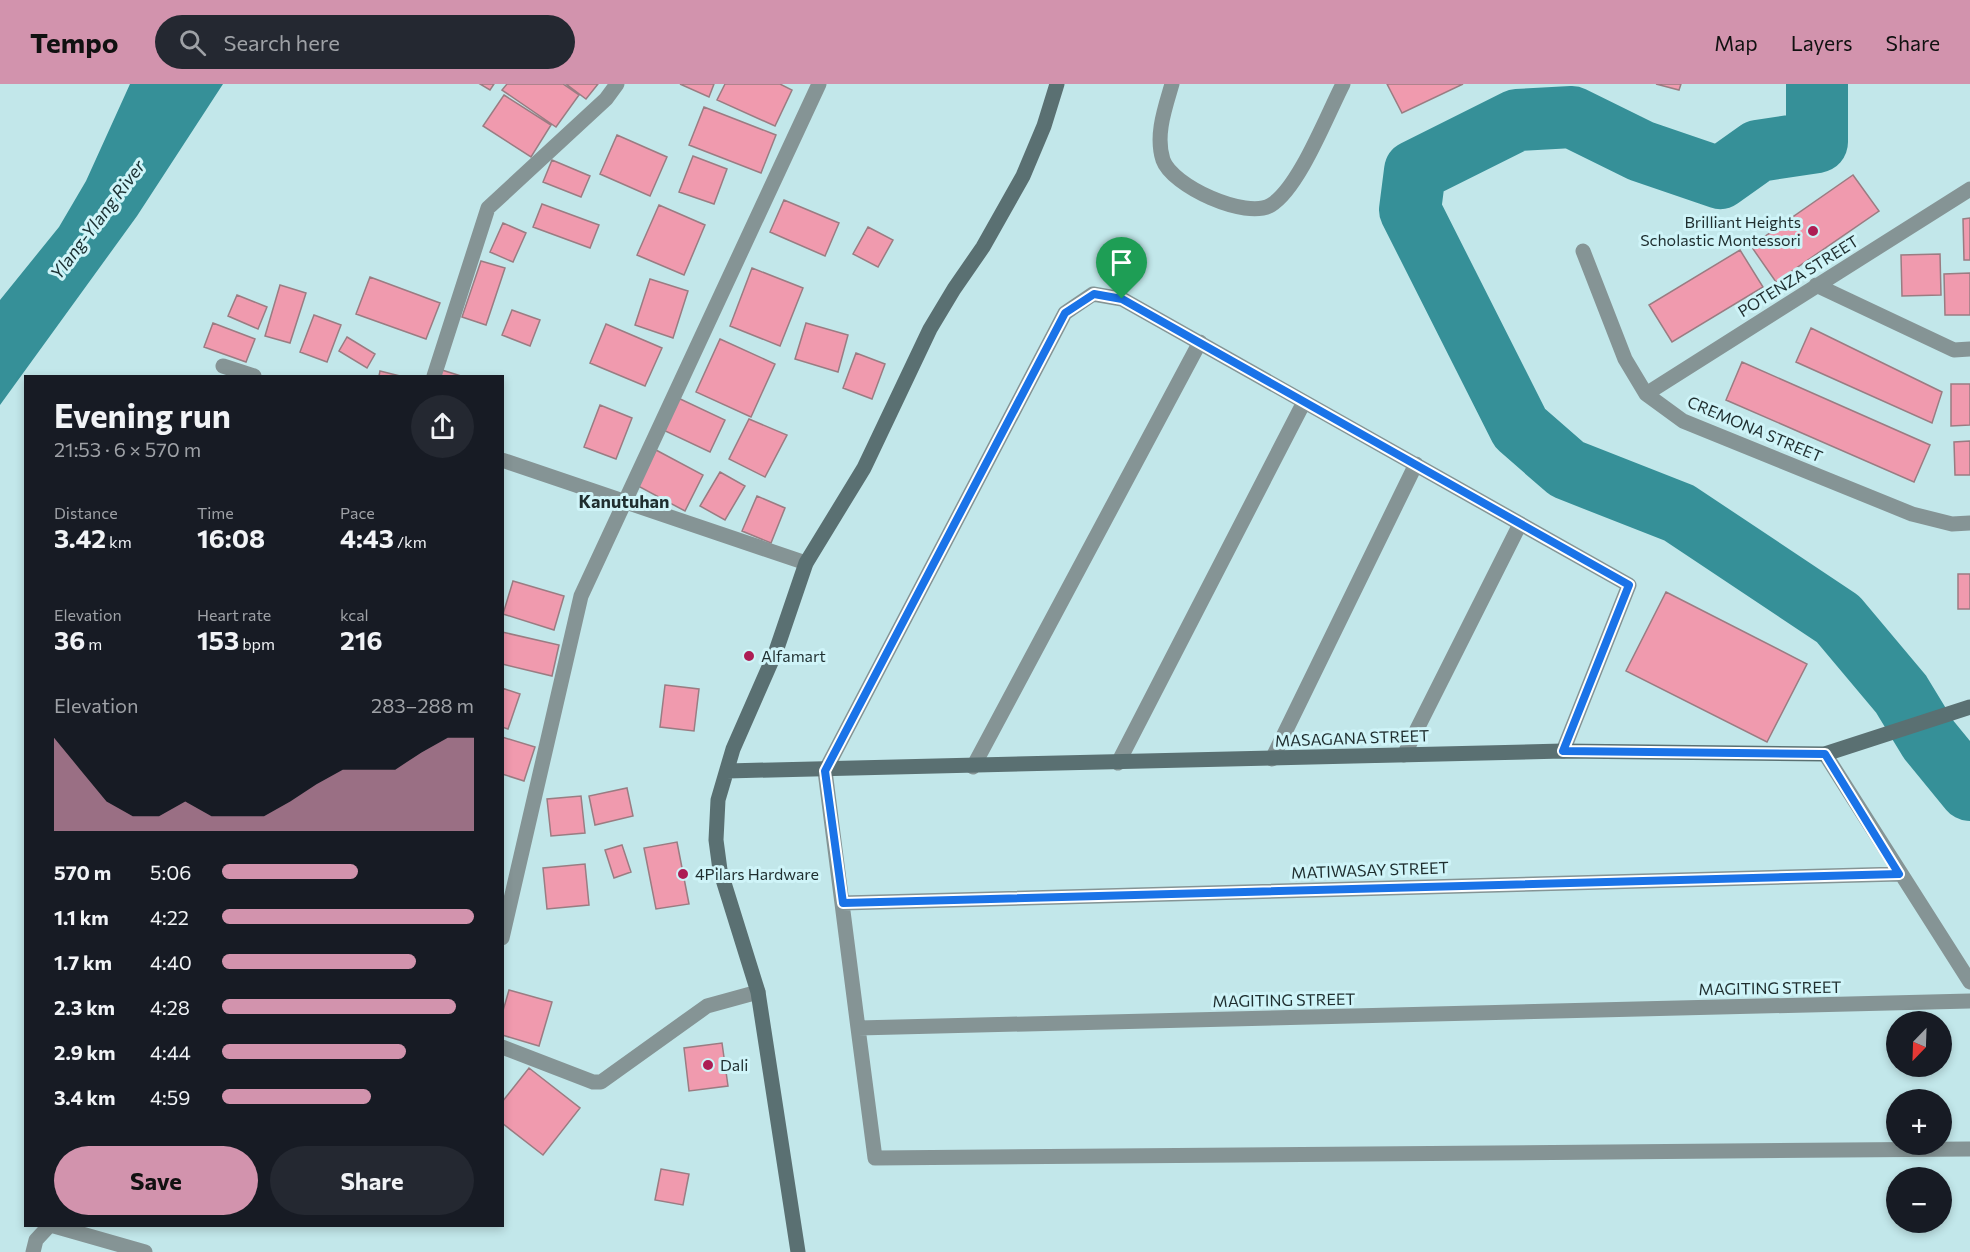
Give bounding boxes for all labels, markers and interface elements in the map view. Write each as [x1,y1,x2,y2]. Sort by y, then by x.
search box [155,15,575,69]
text: Tempo [30,25,119,59]
icon: search [176,26,209,59]
text: Search here [224,29,340,56]
text: Map [1714,30,1758,55]
text: Layers [1791,30,1853,55]
text: Share [1886,30,1940,55]
water label: Ylang-Ylang River [45,155,150,283]
place label: Brilliant Heights Scholastic Montessori [1640,212,1801,249]
marker: Brilliant Heights Scholastic Montessori [1806,224,1820,238]
street label: POTENZA STREET [1734,231,1862,320]
pin [1096,237,1147,299]
icon: arrive [1105,246,1138,279]
street label: CREMONA STREET [1685,391,1826,466]
text: Evening run [54,394,231,435]
button: share [411,395,474,458]
text: 21:53 · 6 × 570 m [54,437,201,461]
district label: Kanutuhan [579,490,669,512]
text: Distance [54,503,118,522]
text: Time [197,503,234,522]
text: Pace [340,503,375,522]
text: 3.42 [54,522,106,553]
text: 16:08 [197,522,265,553]
text: 4:43 [340,522,394,553]
text: km [106,532,132,551]
text: /km [394,532,427,551]
text: Elevation [54,605,122,624]
text: Heart rate [197,605,271,624]
text: kcal [340,605,369,624]
text: 36 [54,624,85,655]
text: 153 [197,624,239,655]
text: 216 [340,624,383,655]
text: m [85,634,102,653]
text: bpm [239,634,275,653]
place label: Alfamart [761,646,826,665]
marker: Alfamart [742,649,756,663]
text: Elevation [54,693,139,717]
text: 283–288 m [371,693,474,717]
street label: MASAGANA STREET [1274,725,1430,750]
street label: MATIWASAY STREET [1291,857,1449,882]
text: 570 m [54,860,111,884]
text: 5:06 [150,860,191,884]
place label: 4Pilars Hardware [695,864,819,883]
marker: 4Pilars Hardware [676,867,690,881]
text: 1.1 km [54,905,109,929]
text: 4:22 [150,905,189,929]
text: 1.7 km [54,950,112,974]
text: 4:40 [150,950,192,974]
street label: MAGITING STREET [1698,977,1842,998]
street label: MAGITING STREET [1212,989,1356,1010]
text: 2.3 km [54,995,115,1019]
text: 4:28 [150,995,190,1019]
north arrow [1886,1011,1952,1077]
map controls [1886,1011,1952,1233]
text: 2.9 km [54,1040,115,1064]
text: 4:44 [150,1040,191,1064]
place label: Dali [720,1055,748,1074]
marker: Dali [701,1058,715,1072]
text: 3.4 km [54,1085,116,1109]
text: 4:59 [150,1085,190,1109]
button: + [1886,1089,1952,1155]
button: Save [54,1146,258,1215]
button: Share [270,1146,474,1215]
button: − [1886,1167,1952,1233]

